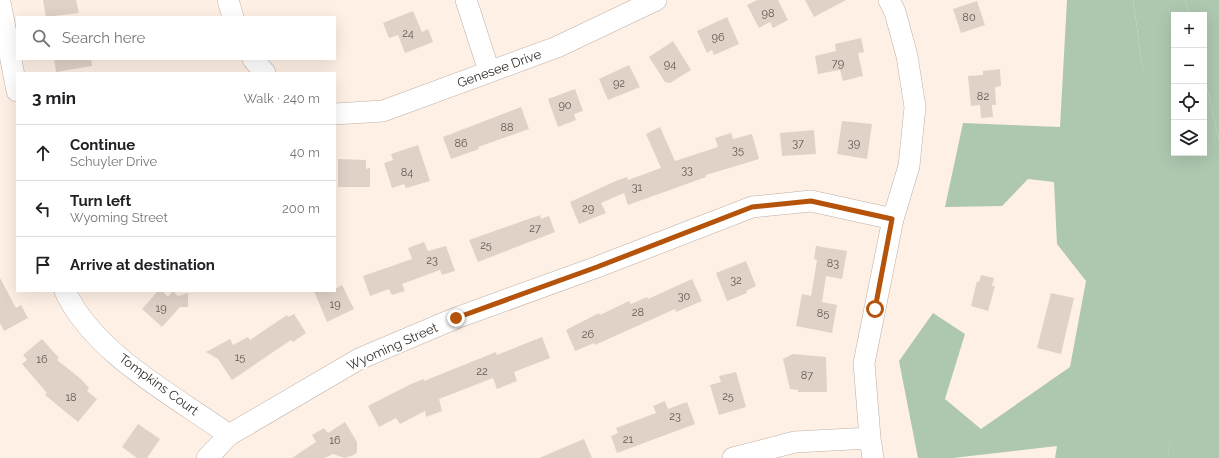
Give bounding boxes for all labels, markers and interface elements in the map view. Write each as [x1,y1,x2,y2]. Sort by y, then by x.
house number: 98 [762,7,774,20]
house number: 80 [962,11,976,24]
map controls [1171,12,1207,156]
button: + [1171,12,1207,48]
search box [16,16,336,60]
icon: search [30,27,52,49]
house number: 24 [402,27,414,40]
text: Search here [62,29,145,47]
house number: 96 [711,31,725,44]
street label: Genesee Drive [455,46,543,91]
button: − [1171,48,1207,84]
house number: 79 [832,57,844,70]
house number: 94 [664,58,676,71]
house number: 92 [613,77,625,90]
button: locate [1171,84,1207,120]
text: 3 min [32,88,76,108]
house number: 82 [977,90,989,103]
text: Walk · 240 m [243,91,320,106]
house number: 90 [558,99,572,112]
button: layers [1171,120,1207,156]
house number: 88 [500,121,514,134]
text: Continue [70,136,135,154]
house number: 86 [454,137,468,150]
house number: 37 [792,137,804,150]
house number: 39 [848,137,860,150]
icon: ahead [32,142,54,164]
house number: 35 [732,144,744,157]
text: 40 m [290,145,320,160]
text: Schuyler Drive [70,154,157,169]
house number: 33 [681,164,693,177]
house number: 84 [401,166,413,179]
house number: 31 [632,181,643,194]
text: Turn left [70,192,131,210]
icon: left [32,198,54,220]
text: 200 m [282,201,320,216]
house number: 29 [582,202,594,215]
text: Wyoming Street [70,210,168,225]
house number: 27 [529,222,541,235]
house number: 25 [480,239,492,252]
icon: arrive [32,254,54,276]
house number: 23 [426,254,438,267]
text: Arrive at destination [70,256,215,274]
house number: 83 [827,257,839,270]
house number: 32 [730,274,742,287]
house number: 30 [678,290,691,303]
house number: 19 [329,298,341,311]
route start [866,300,884,318]
house number: 19 [155,302,167,315]
house number: 28 [632,306,644,319]
house number: 85 [817,307,829,320]
route end [447,309,465,327]
street label: Wyoming Street [345,319,440,373]
house number: 26 [582,328,595,341]
street label: Tompkins Court [116,351,202,419]
house number: 15 [235,351,245,364]
house number: 16 [36,353,48,366]
house number: 22 [476,365,488,378]
house number: 87 [801,369,813,382]
house number: 25 [722,390,734,403]
house number: 18 [65,391,77,404]
house number: 23 [669,410,681,423]
house number: 21 [623,433,634,446]
house number: 16 [329,434,341,447]

